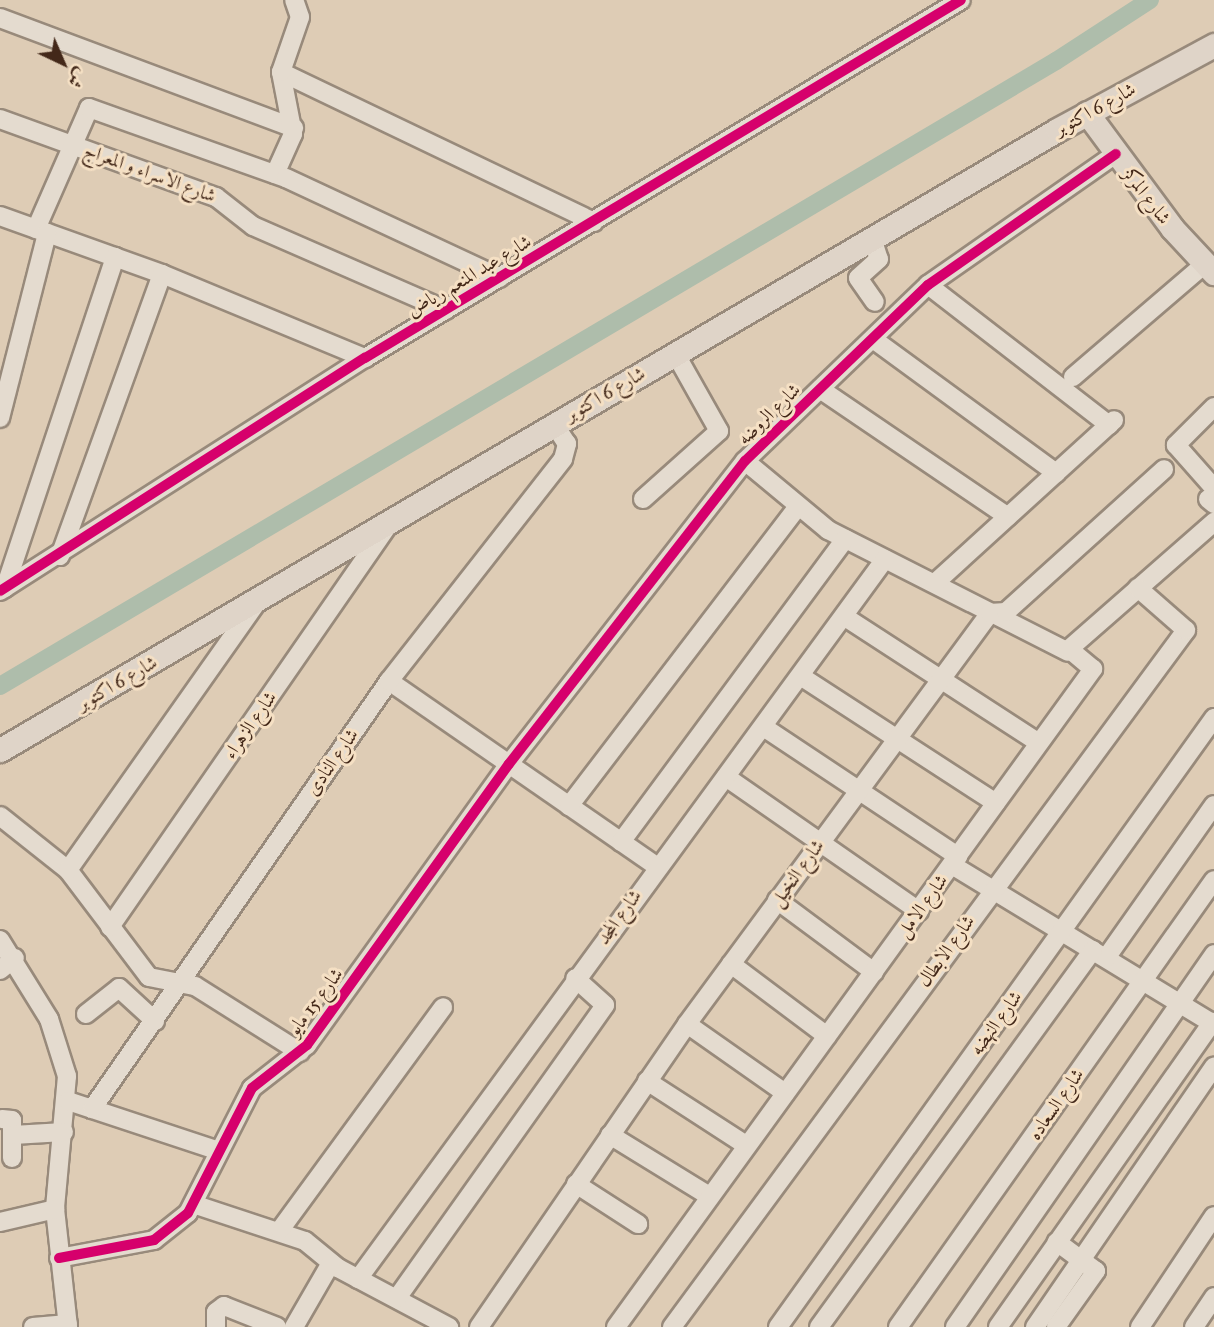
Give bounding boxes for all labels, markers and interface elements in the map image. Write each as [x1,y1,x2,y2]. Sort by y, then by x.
north arrow [28,28,98,98]
text: ش [63,64,93,93]
street label: شارع 6 اكتوبر [1050,77,1140,141]
street label: شارع الاسراء و المعراج [81,139,219,207]
street label: شارع المركز [1118,163,1176,229]
street label: شارع عبد المنعم رياض [403,230,535,322]
street label: شارع 6 اكتوبر [561,362,649,426]
street label: شارع الروضه [733,378,805,450]
street label: شارع 6 اكتوبر [73,651,161,715]
street label: شارع الزهراء [218,687,282,763]
street label: شارع النادى [301,724,363,800]
street label: شارع النخيل [765,835,829,911]
street label: شارع الامل [891,870,953,942]
street label: شارع المجد [592,885,646,949]
street label: شارع الابطال [912,911,980,991]
street label: شارع 15 مايو [282,963,348,1041]
street label: شارع النهضه [965,986,1027,1060]
street label: شارع السعاده [1023,1064,1089,1144]

